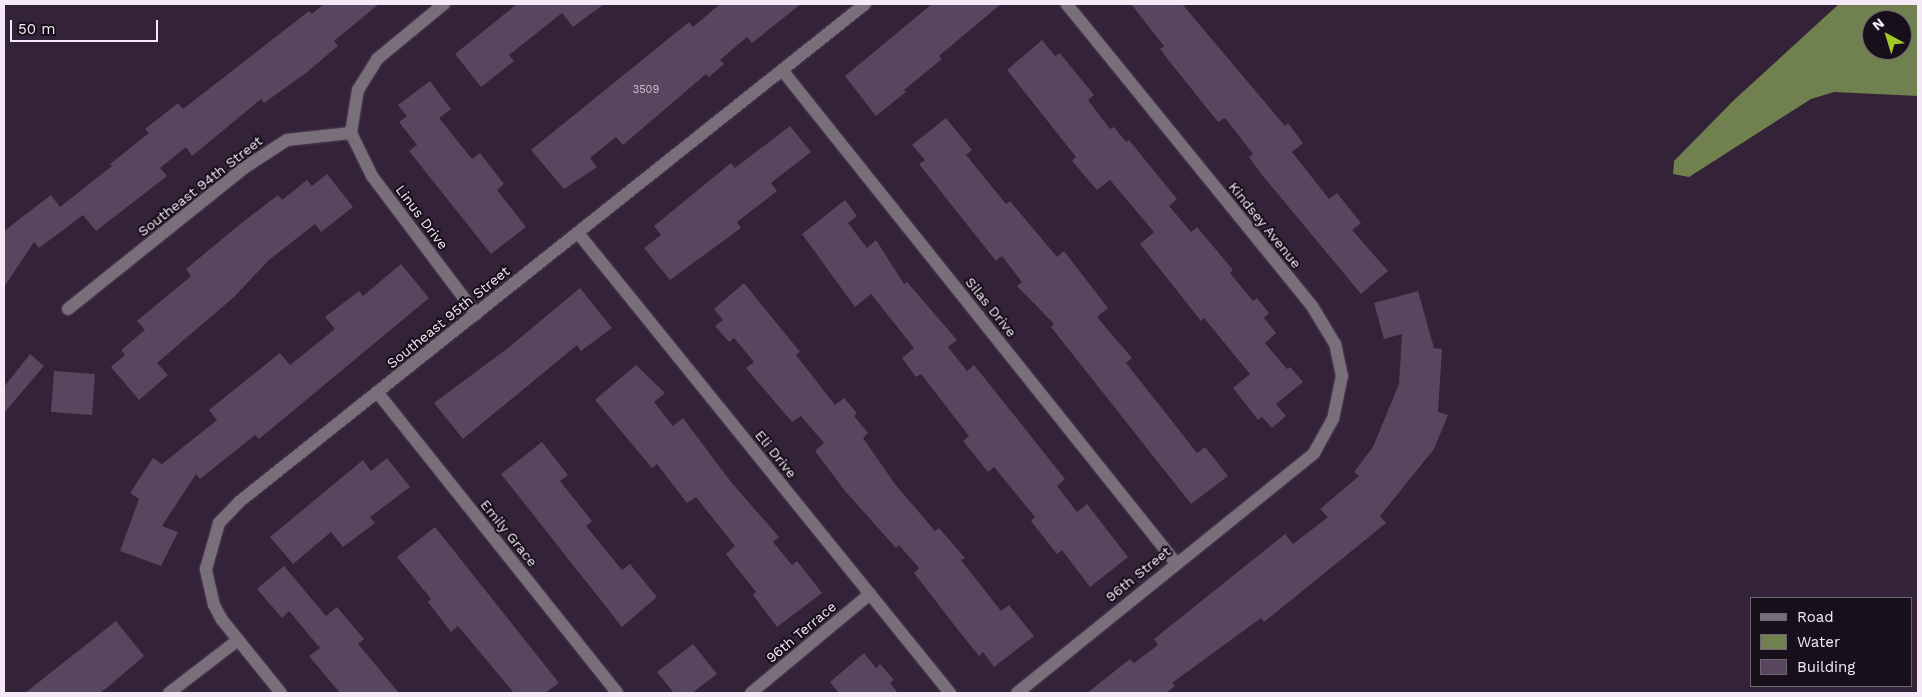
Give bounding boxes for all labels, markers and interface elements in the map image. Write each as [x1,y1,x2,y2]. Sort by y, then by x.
scale bar [12,10,160,42]
north arrow [1862,10,1912,60]
text: N [1869,15,1887,34]
text: 50 m [18,20,55,38]
house number: 3509 [633,83,659,97]
street label: Southeast 94th Street [134,132,266,240]
street label: Kindsey Avenue [1225,178,1305,272]
street label: Linus Drive [392,181,452,253]
street label: Southeast 95th Street [383,262,513,372]
street label: Silas Drive [962,274,1020,340]
street label: Eli Drive [752,427,800,481]
street label: Emily Grace [477,496,541,570]
street label: 96th Street [1102,543,1174,605]
legend [1750,597,1912,687]
street label: 96th Terrace [762,598,840,666]
text: Road [1797,608,1834,626]
text: Water [1797,633,1840,651]
text: Building [1797,658,1855,676]

